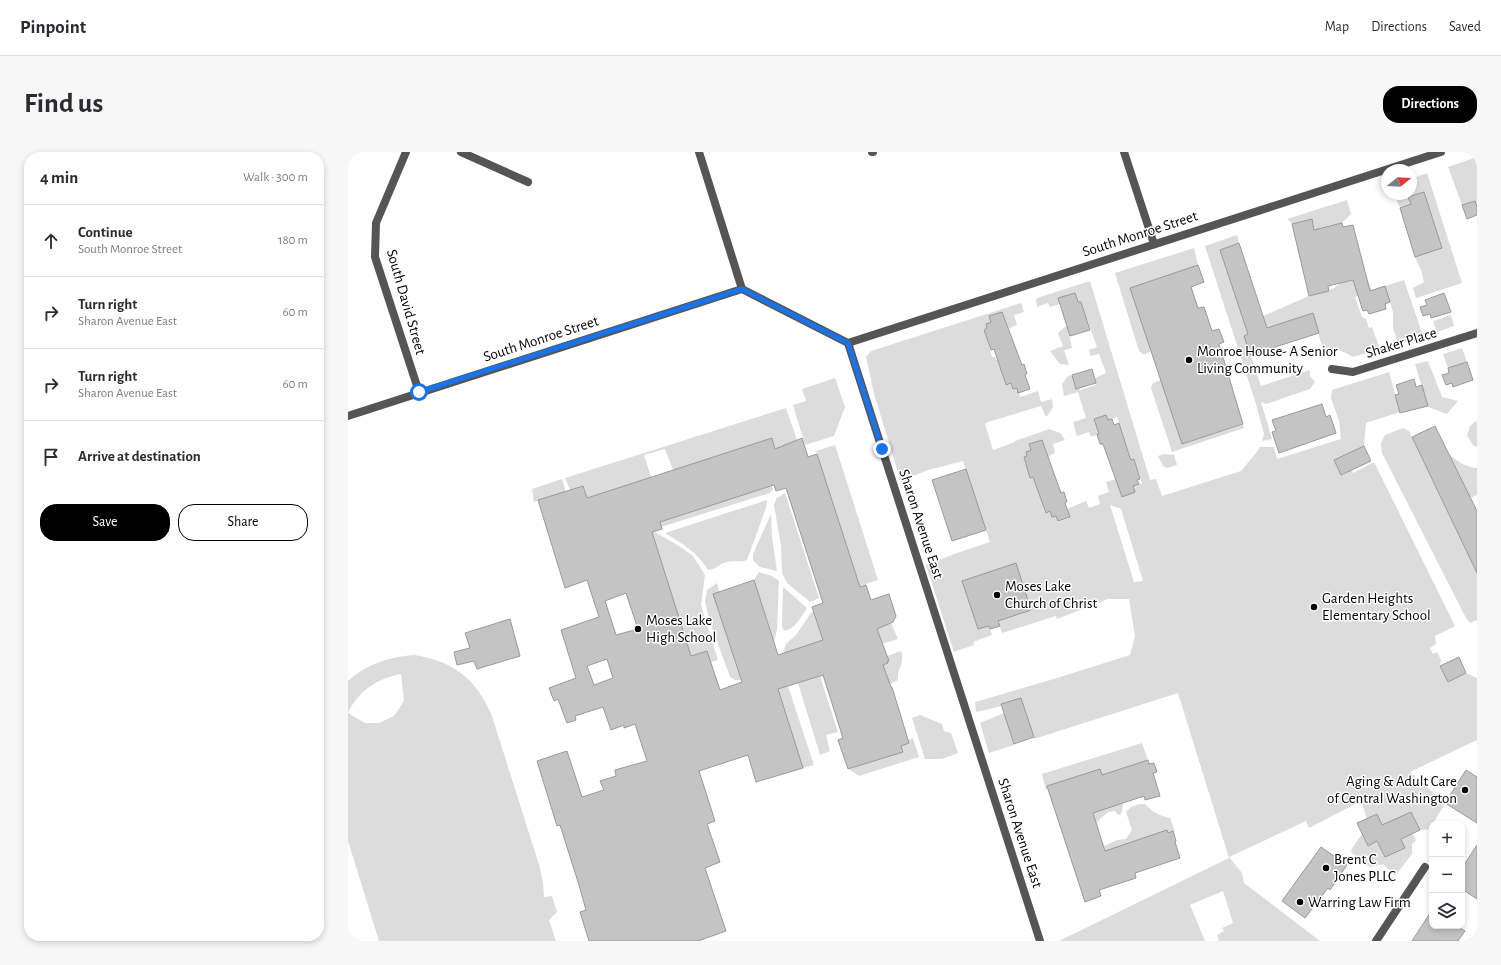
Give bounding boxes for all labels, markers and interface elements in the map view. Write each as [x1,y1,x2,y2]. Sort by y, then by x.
text: Pinpoint [20,18,86,37]
text: Map [1325,20,1349,34]
text: Directions [1371,20,1427,34]
text: Saved [1449,20,1481,34]
button: Directions [1383,86,1477,123]
text: Find us [24,90,103,118]
north arrow [1381,164,1417,200]
text: 4 min [40,169,78,186]
text: Walk · 300 m [243,171,308,184]
street label: South Monroe Street [1081,208,1200,260]
text: Continue [78,225,133,240]
icon: ahead [40,230,62,252]
text: 180 m [278,234,308,247]
text: South Monroe Street [78,243,182,256]
street label: South David Street [384,248,428,357]
text: Turn right [78,297,137,312]
icon: right [40,302,62,324]
text: 60 m [282,306,308,319]
street label: South Monroe Street [482,313,601,365]
text: Sharon Avenue East [78,315,177,328]
street label: Shaker Place [1364,325,1438,361]
place label: Monroe House- A Senior Living Community [1197,344,1338,376]
marker: Monroe House- A Senior Living Community [1184,355,1194,365]
text: Turn right [78,369,137,384]
icon: right [40,374,62,396]
text: 60 m [282,378,308,391]
route start [410,383,428,401]
text: Sharon Avenue East [78,387,177,400]
route end [873,440,891,458]
icon: arrive [40,446,62,468]
text: Arrive at destination [78,449,201,464]
street label: Sharon Avenue East [896,467,946,581]
button: Save [40,504,170,541]
button: Share [178,504,308,541]
place label: Moses Lake Church of Christ [1005,579,1098,611]
marker: Moses Lake Church of Christ [992,590,1002,600]
place label: Garden Heights Elementary School [1322,591,1431,623]
marker: Garden Heights Elementary School [1309,602,1319,612]
place label: Moses Lake High School [646,613,716,645]
marker: Moses Lake High School [633,624,643,634]
place label: Aging & Adult Care of Central Washington [1327,774,1457,806]
street label: Sharon Avenue East [995,776,1045,890]
marker: Aging & Adult Care of Central Washington [1460,785,1470,795]
map controls [1429,821,1465,929]
button: + [1429,821,1465,857]
place label: Brent C Jones PLLC [1334,852,1396,884]
button: − [1429,857,1465,893]
marker: Brent C Jones PLLC [1321,863,1331,873]
button: layers [1429,893,1465,929]
place label: Warring Law Firm [1308,895,1411,910]
marker: Warring Law Firm [1295,897,1305,907]

